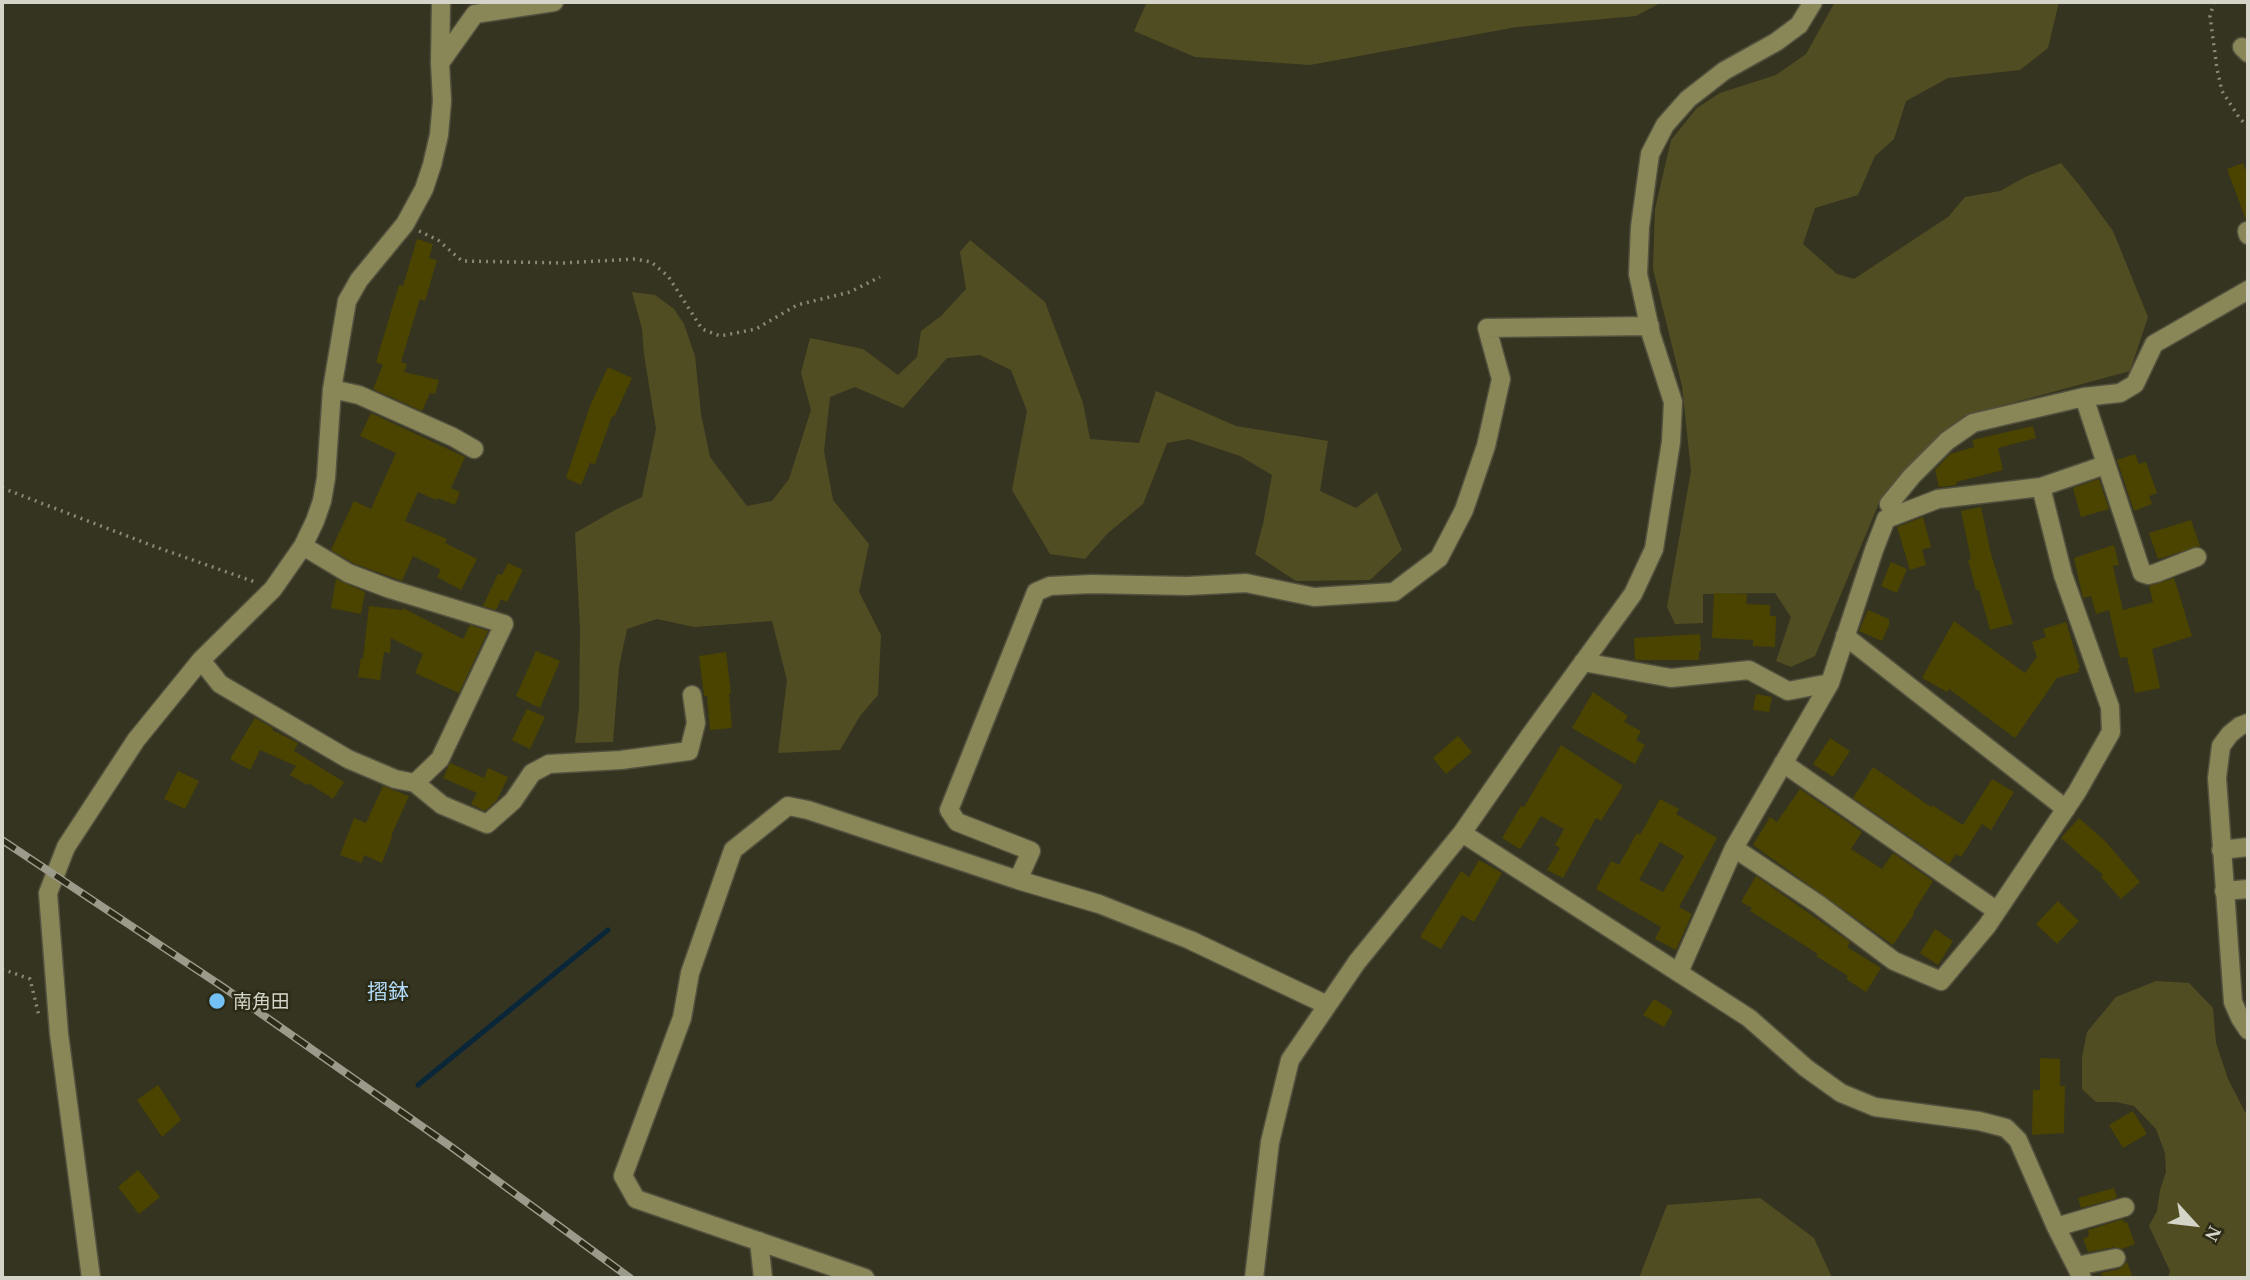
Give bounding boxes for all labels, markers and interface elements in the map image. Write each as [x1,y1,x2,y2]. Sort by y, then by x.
district label: 摺鉢 [367,978,409,1004]
place label: 南角田 [233,990,290,1012]
marker: 南角田 [207,991,227,1011]
north arrow [2159,1189,2229,1259]
text: N [2201,1223,2226,1245]

